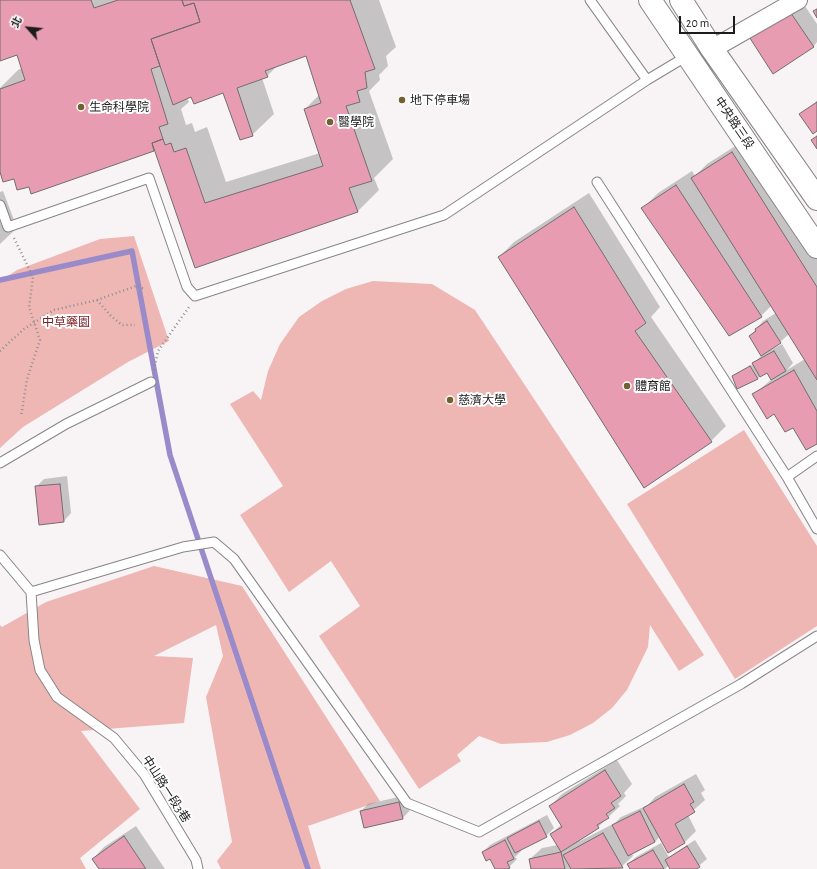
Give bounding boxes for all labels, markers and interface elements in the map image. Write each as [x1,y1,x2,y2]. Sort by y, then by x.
north arrow [8,8,48,48]
scale bar [681,8,737,34]
text: 北 [9,15,24,30]
text: 20 m [686,17,709,29]
place label: 地下停車場 [410,93,470,107]
street label: 中央路三段 [711,94,757,152]
marker: 地下停車場 [397,95,407,105]
place label: 生命科學院 [89,100,149,114]
marker: 生命科學院 [76,102,86,112]
place label: 醫學院 [338,115,374,129]
marker: 醫學院 [325,117,335,127]
park label: 中草藥園 [42,315,90,329]
place label: 體育館 [635,379,671,393]
marker: 體育館 [622,381,632,391]
place label: 慈濟大學 [458,393,506,407]
marker: 慈濟大學 [445,395,455,405]
street label: 中山路一段3巷 [139,753,193,825]

